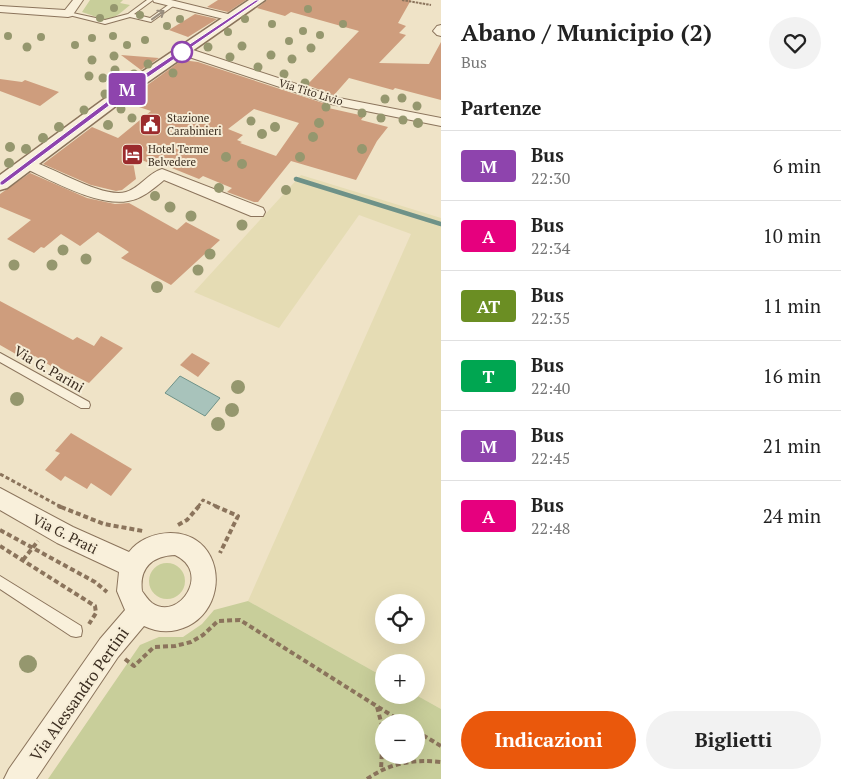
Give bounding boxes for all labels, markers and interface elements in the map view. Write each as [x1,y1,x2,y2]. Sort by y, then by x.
one-way arrow [151,10,165,20]
text: Abano / Municipio (2) [461,16,712,48]
button: heart [769,17,821,69]
unlabelled marker [171,41,193,63]
text: Bus [461,51,487,73]
line badge: M [111,73,143,105]
street label: Via Tito Livio [277,76,345,108]
text: M [119,77,135,101]
text: Partenze [461,95,542,120]
place label: Stazione Carabinieri [167,111,222,138]
public building icon: Stazione Carabinieri [139,112,163,136]
place label: Hotel Terme Belvedere [148,142,209,169]
text: Bus [531,142,564,167]
hotel icon: Hotel Terme Belvedere [120,143,144,167]
text: 6 min [773,153,821,178]
text: M [480,154,497,178]
text: 22:30 [531,167,570,189]
text: Bus [531,212,564,237]
text: 10 min [763,223,821,248]
text: A [482,224,495,248]
text: 22:34 [531,237,570,259]
text: Bus [531,282,564,307]
text: 11 min [763,293,821,318]
text: AT [477,294,500,318]
text: 22:35 [531,307,570,329]
street label: Via G. Parini [11,341,88,396]
text: Bus [531,352,564,377]
text: 16 min [763,363,821,388]
text: T [482,364,495,388]
text: 22:40 [531,377,570,399]
text: Bus [531,422,564,447]
text: 21 min [763,433,821,458]
text: M [480,434,497,458]
text: 22:45 [531,447,570,469]
text: Bus [531,492,564,517]
text: 24 min [763,503,821,528]
text: A [482,504,495,528]
street label: Via G. Prati [29,509,101,558]
text: 22:48 [531,517,570,539]
map controls [375,594,425,764]
button: locate [375,594,425,644]
street label: Via Alessandro Pertini [24,623,134,765]
button: + [375,654,425,704]
button: Indicazioni [461,711,636,769]
button: Biglietti [646,711,821,769]
button: − [375,714,425,764]

